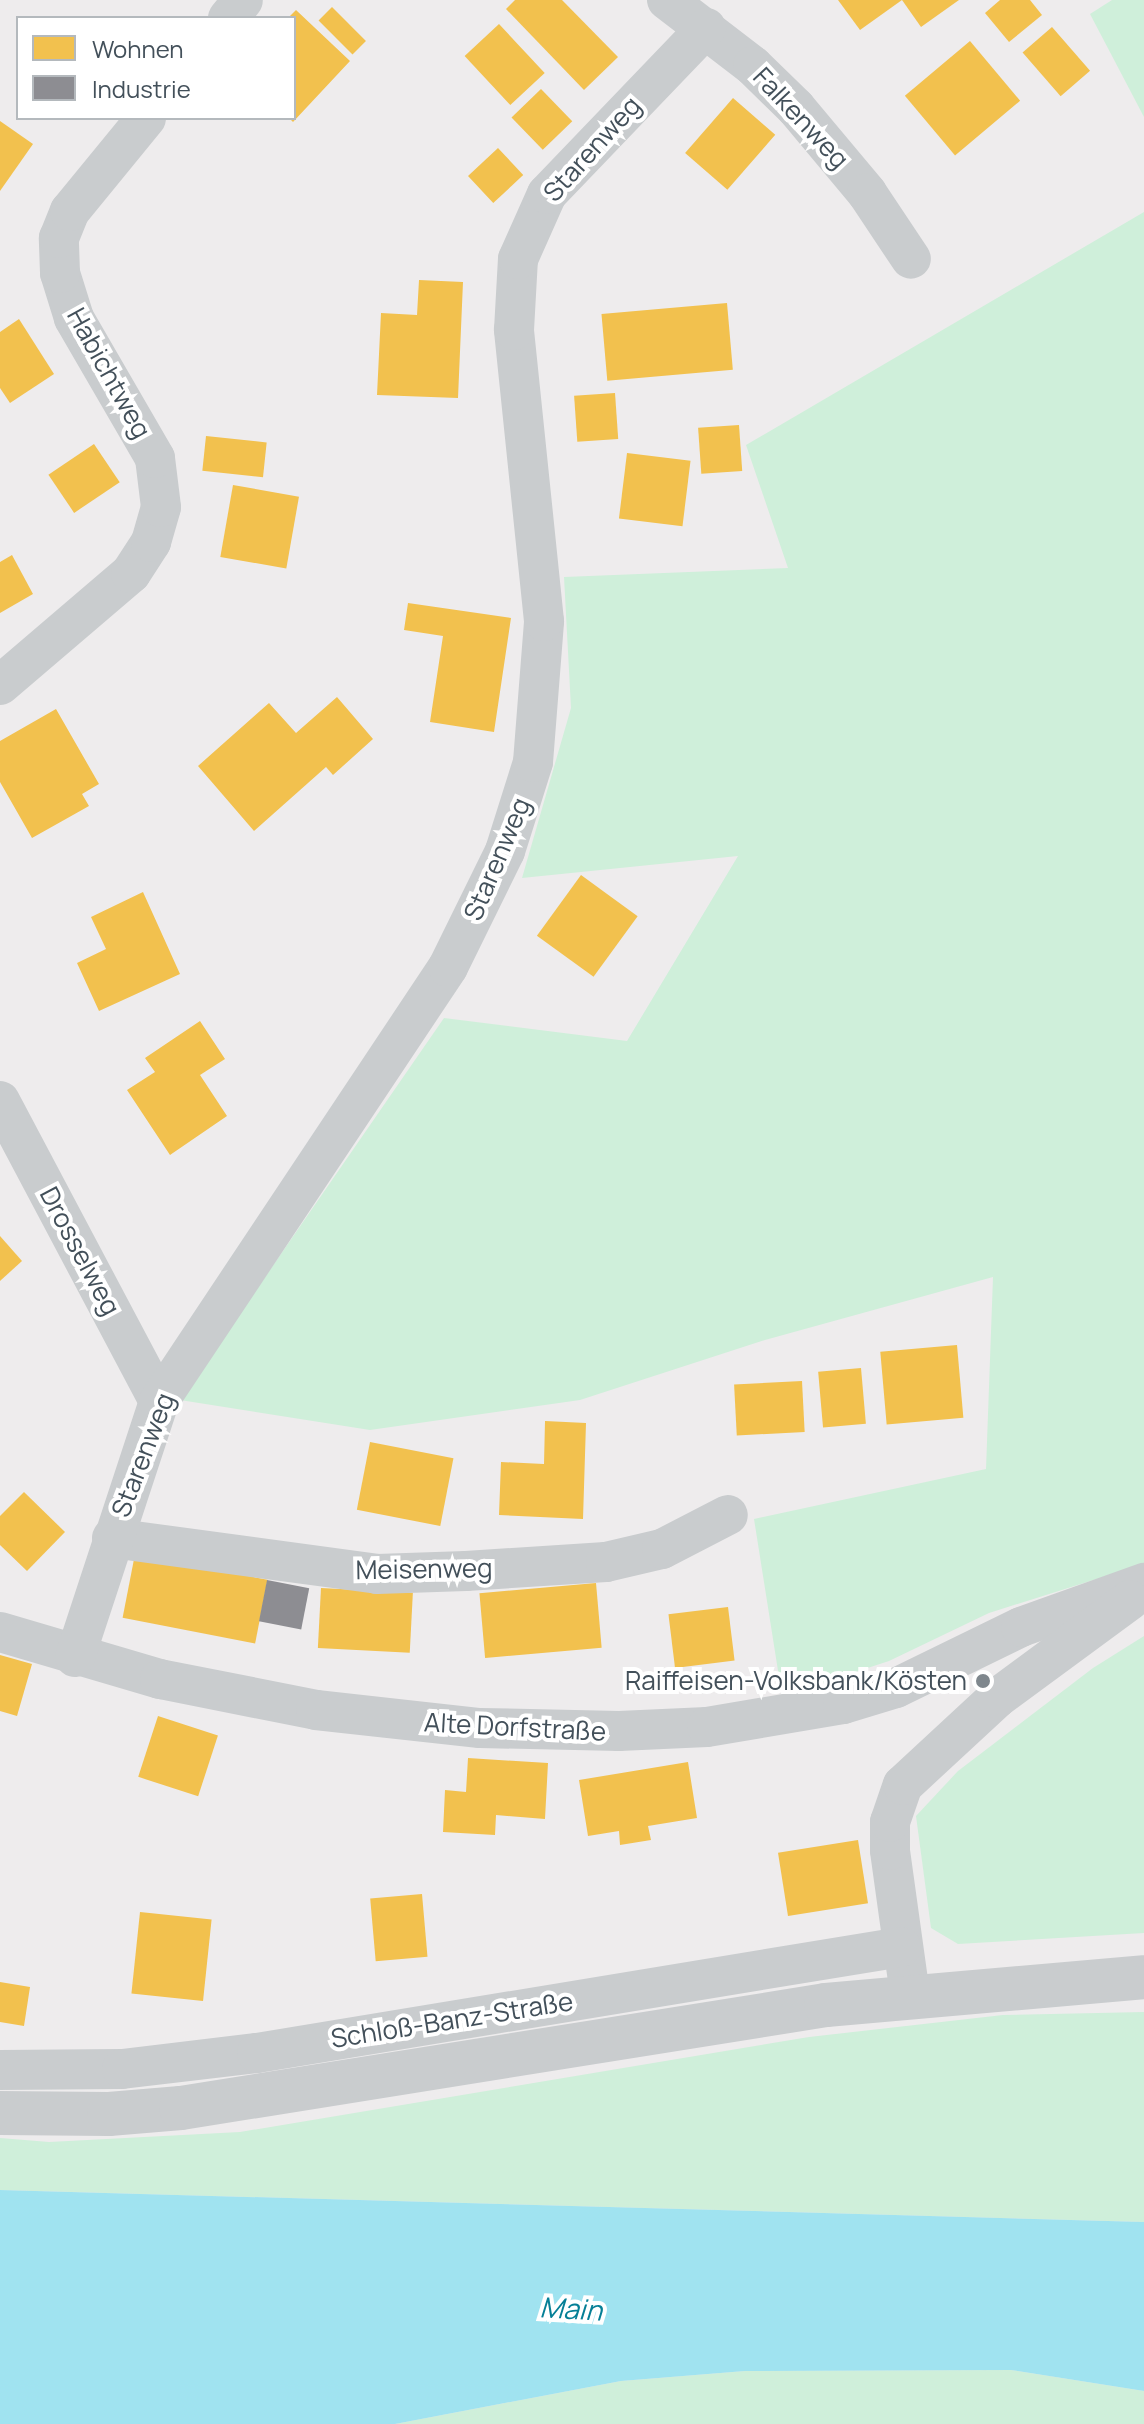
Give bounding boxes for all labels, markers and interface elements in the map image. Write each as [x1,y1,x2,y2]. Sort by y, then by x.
legend [16,16,296,120]
text: Wohnen [92,32,184,65]
street label: Falkenweg [747,61,855,175]
text: Industrie [92,72,191,105]
street label: Starenweg [537,90,647,208]
street label: Habichtweg [60,302,158,444]
street label: Starenweg [457,793,537,925]
street label: Drosselweg [33,1182,127,1320]
street label: Starenweg [105,1389,181,1521]
street label: Meisenweg [355,1552,493,1586]
place label: Raiffeisen-Volksbank/Kösten [625,1665,967,1697]
marker: Raiffeisen-Volksbank/Kösten [974,1672,992,1690]
street label: Alte Dorfstraße [423,1707,607,1747]
street label: Schloß-Banz-Straße [329,1985,575,2055]
water label: Main [539,2290,603,2326]

